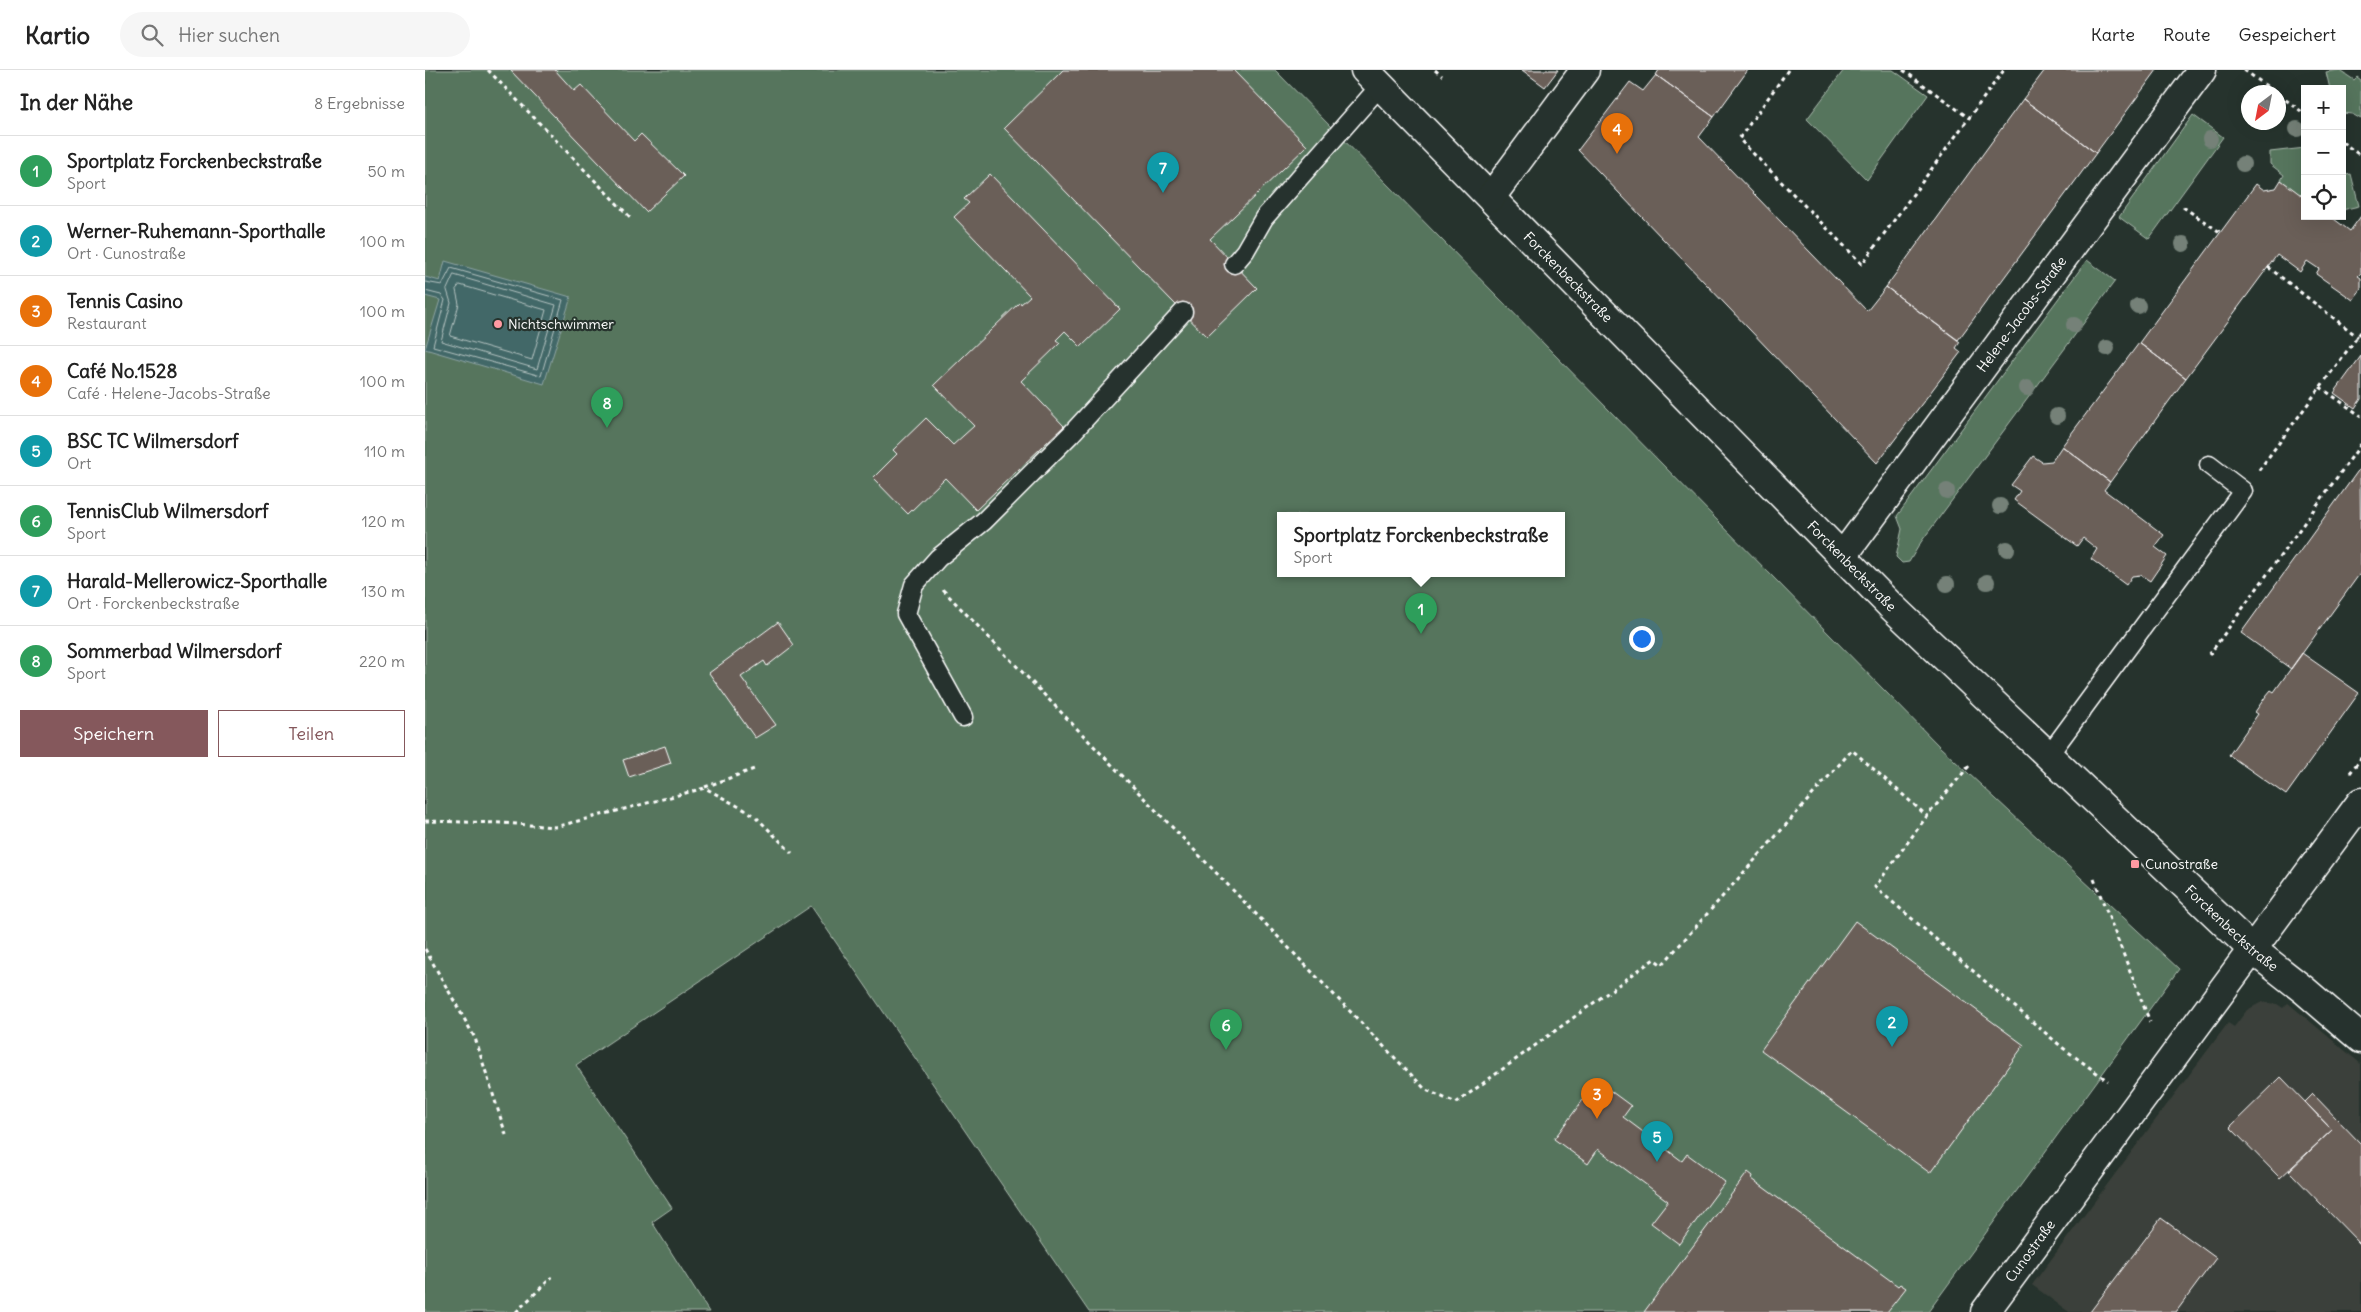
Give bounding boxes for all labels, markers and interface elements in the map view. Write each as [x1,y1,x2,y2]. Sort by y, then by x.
search box [120,12,470,57]
text: Kartio [25,20,90,50]
icon: search [138,21,166,49]
text: Hier suchen [178,23,280,47]
text: Karte [2091,23,2135,46]
text: Route [2163,23,2210,46]
text: Gespeichert [2238,23,2336,46]
north arrow [2241,85,2286,130]
map controls [2301,85,2346,220]
button: + [2301,85,2346,130]
text: In der Nähe [20,89,133,116]
text: 8 Ergebnisse [314,93,405,113]
pin: 4 [1601,113,1633,154]
button: − [2301,130,2346,175]
text: Sportplatz Forckenbeckstraße [67,149,322,173]
pin: 7 [1147,152,1179,193]
text: 1 [33,161,39,181]
text: 50 m [367,161,405,181]
text: Sport [67,173,106,193]
button: locate [2301,175,2346,220]
text: Werner-Ruhemann-Sporthalle [67,219,326,243]
street label: Forckenbeckstraße [1520,228,1617,326]
text: 2 [32,231,40,251]
text: 100 m [360,231,405,251]
text: Ort · Cunostraße [67,243,186,263]
street label: Helene-Jacobs-Straße [1973,253,2070,376]
text: Tennis Casino [67,289,183,313]
text: 3 [31,301,41,321]
text: 100 m [360,301,405,321]
text: Restaurant [67,313,147,333]
place label: Nichtschwimmer [508,315,614,333]
marker: Nichtschwimmer [492,318,504,330]
text: Café No.1528 [67,359,177,383]
text: 4 [31,371,41,391]
text: 100 m [360,371,405,391]
text: Café · Helene-Jacobs-Straße [67,383,271,403]
pin: 8 [591,387,623,428]
text: BSC TC Wilmersdorf [67,429,238,453]
text: 5 [31,441,41,461]
text: 110 m [364,441,405,461]
text: Ort [67,453,91,473]
text: TennisClub Wilmersdorf [67,499,269,523]
text: 6 [31,511,41,531]
text: 120 m [362,511,405,531]
popup [1277,512,1565,577]
street label: Forckenbeckstraße [1803,517,1900,615]
text: Sport [67,523,106,543]
text: Sportplatz Forckenbeckstraße [1294,523,1548,547]
text: Sport [1294,547,1332,567]
text: Harald-Mellerowicz-Sporthalle [67,569,327,593]
text: 7 [32,581,40,601]
text: 130 m [361,581,405,601]
text: Ort · Forckenbeckstraße [67,593,240,613]
pin: 1 [1405,593,1437,634]
your location [1629,626,1655,652]
text: Sommerbad Wilmersdorf [67,639,281,663]
text: 8 [31,651,41,671]
text: 220 m [359,651,405,671]
text: Sport [67,663,106,683]
button: Speichern [20,710,208,757]
button: Teilen [218,710,405,757]
place label: Cunostraße [2145,855,2218,873]
marker: Cunostraße [2129,858,2141,870]
street label: Forckenbeckstraße [2181,881,2282,975]
pin: 2 [1876,1006,1908,1047]
pin: 6 [1210,1009,1242,1050]
pin: 3 [1581,1078,1613,1119]
pin: 5 [1641,1121,1673,1162]
street label: Cunostraße [2001,1216,2059,1286]

